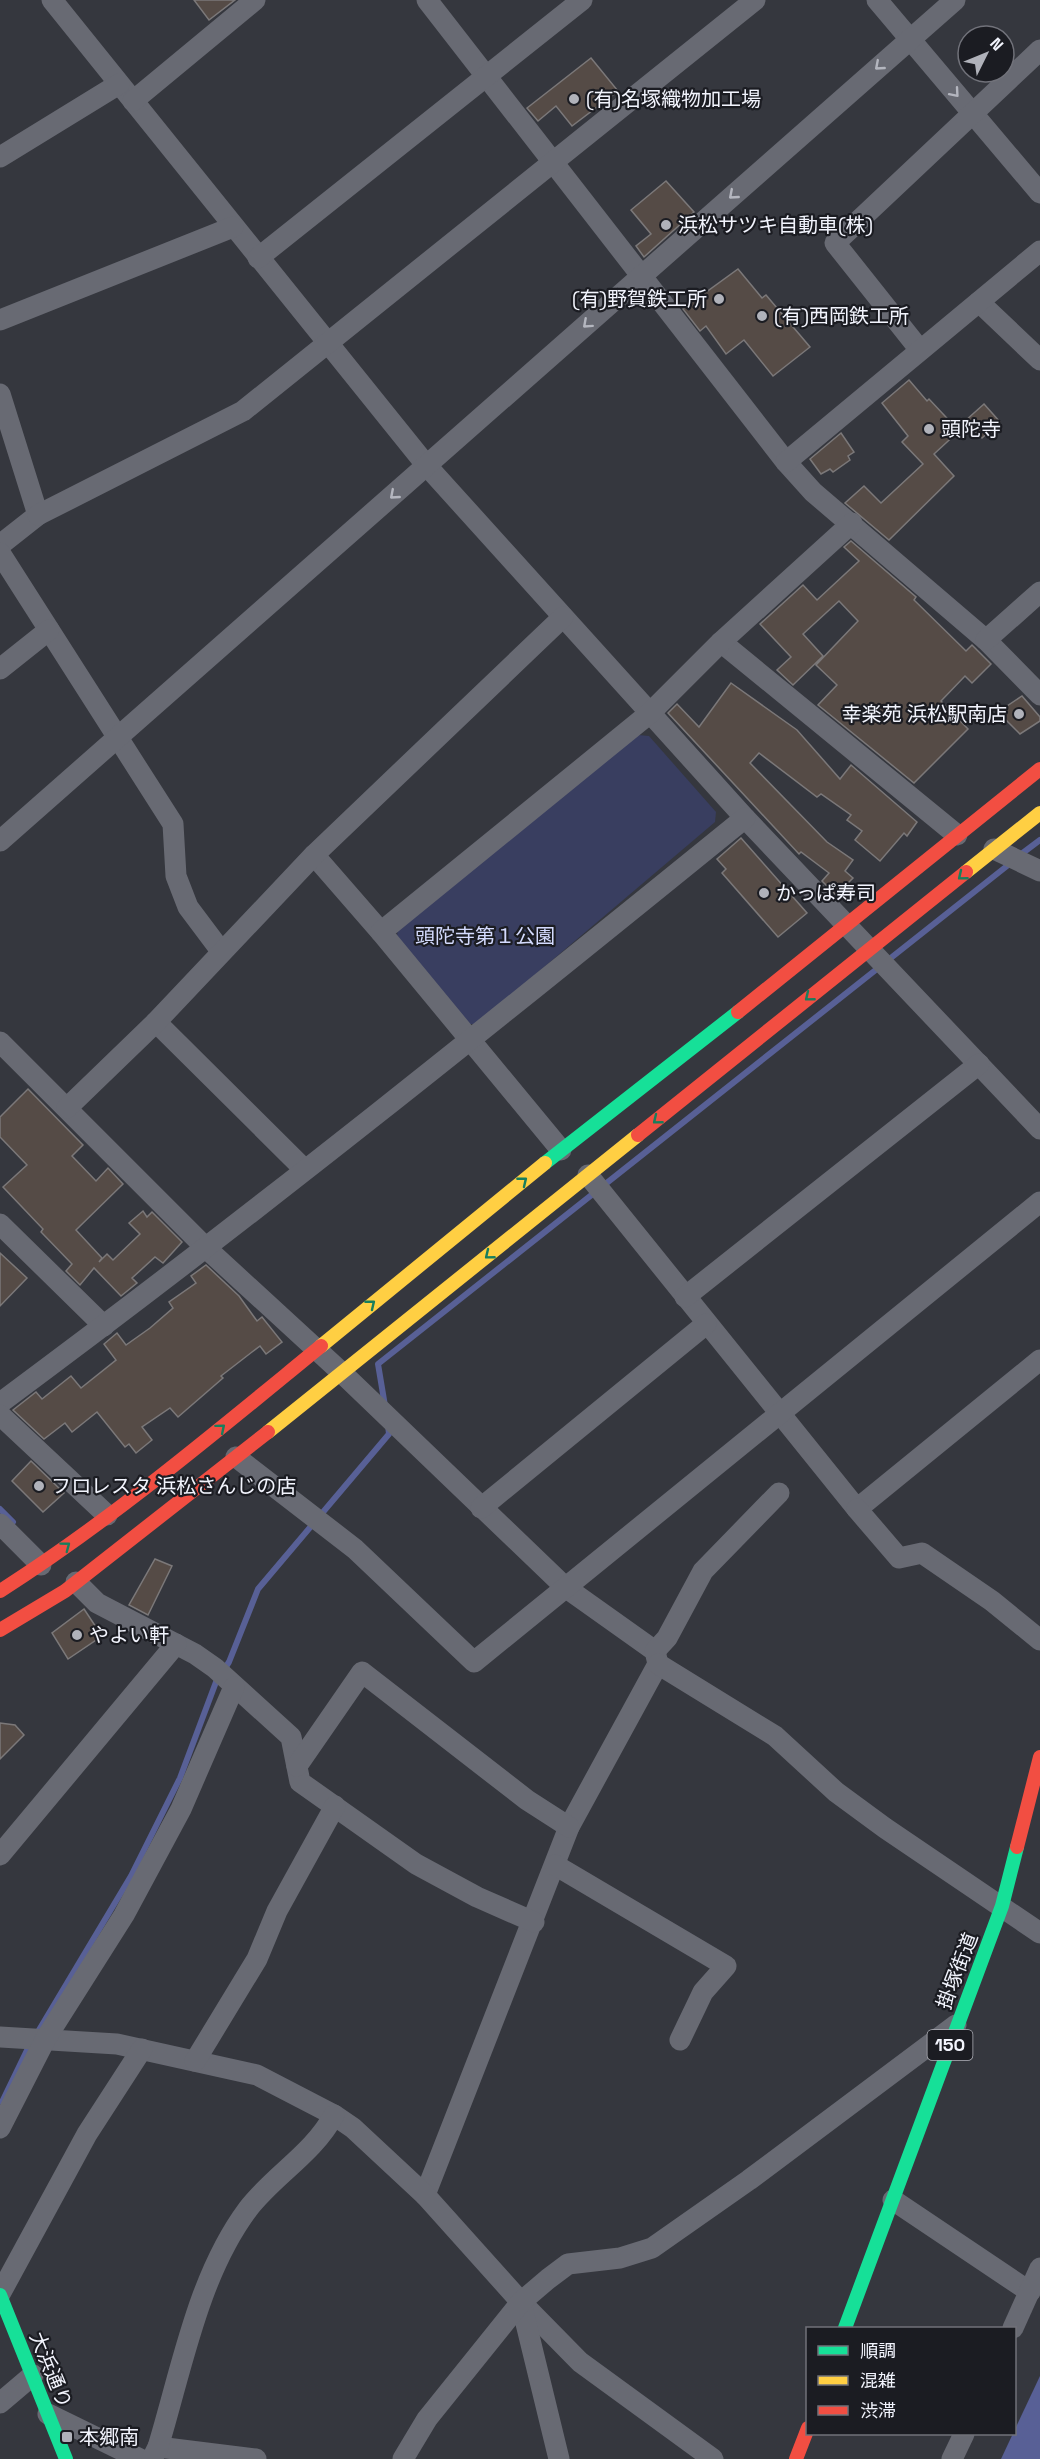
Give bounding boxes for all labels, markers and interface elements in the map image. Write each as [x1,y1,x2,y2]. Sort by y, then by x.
north arrow [956,24,1016,84]
text: N [985,33,1008,55]
one-way arrow [875,59,886,70]
place label: (有)名塚織物加工場 [586,86,761,112]
one-way arrow [948,86,959,97]
marker: (有)名塚織物加工場 [567,92,581,106]
one-way arrow [729,188,740,199]
place label: 浜松サツキ自動車(株) [678,212,873,238]
marker: 浜松サツキ自動車(株) [659,218,673,232]
place label: (有)野賀鉄工所 [572,286,707,312]
marker: (有)野賀鉄工所 [712,292,726,306]
place label: (有)西岡鉄工所 [774,303,909,329]
marker: (有)西岡鉄工所 [755,309,769,323]
one-way arrow [583,317,594,328]
place label: 頭陀寺 [941,416,1001,442]
marker: 頭陀寺 [922,422,936,436]
one-way arrow [390,488,401,499]
place label: 幸楽苑 浜松駅南店 [842,701,1007,727]
marker: 幸楽苑 浜松駅南店 [1012,707,1026,721]
one-way arrow [957,868,968,879]
place label: かっぱ寿司 [776,880,876,906]
marker: かっぱ寿司 [757,886,771,900]
park label: 頭陀寺第１公園 [415,923,555,949]
one-way arrow [805,990,816,1001]
one-way arrow [653,1112,664,1123]
one-way arrow [516,1178,527,1189]
one-way arrow [484,1247,495,1258]
one-way arrow [364,1300,375,1311]
one-way arrow [214,1424,225,1435]
place label: フロレスタ 浜松さんじの店 [51,1473,296,1499]
marker: フロレスタ 浜松さんじの店 [32,1479,46,1493]
one-way arrow [59,1542,70,1553]
place label: やよい軒 [89,1622,169,1648]
marker: やよい軒 [70,1628,84,1642]
street label: 掛塚街道 [931,1929,983,2013]
road number: 150 [928,2030,972,2060]
legend [806,2327,1016,2435]
street label: 大浜通り [24,2328,78,2412]
text: 順調 [860,2339,896,2362]
text: 混雑 [860,2369,896,2392]
text: 渋滞 [860,2399,896,2422]
place label: 本郷南 [79,2424,139,2450]
marker: 本郷南 [60,2430,74,2444]

